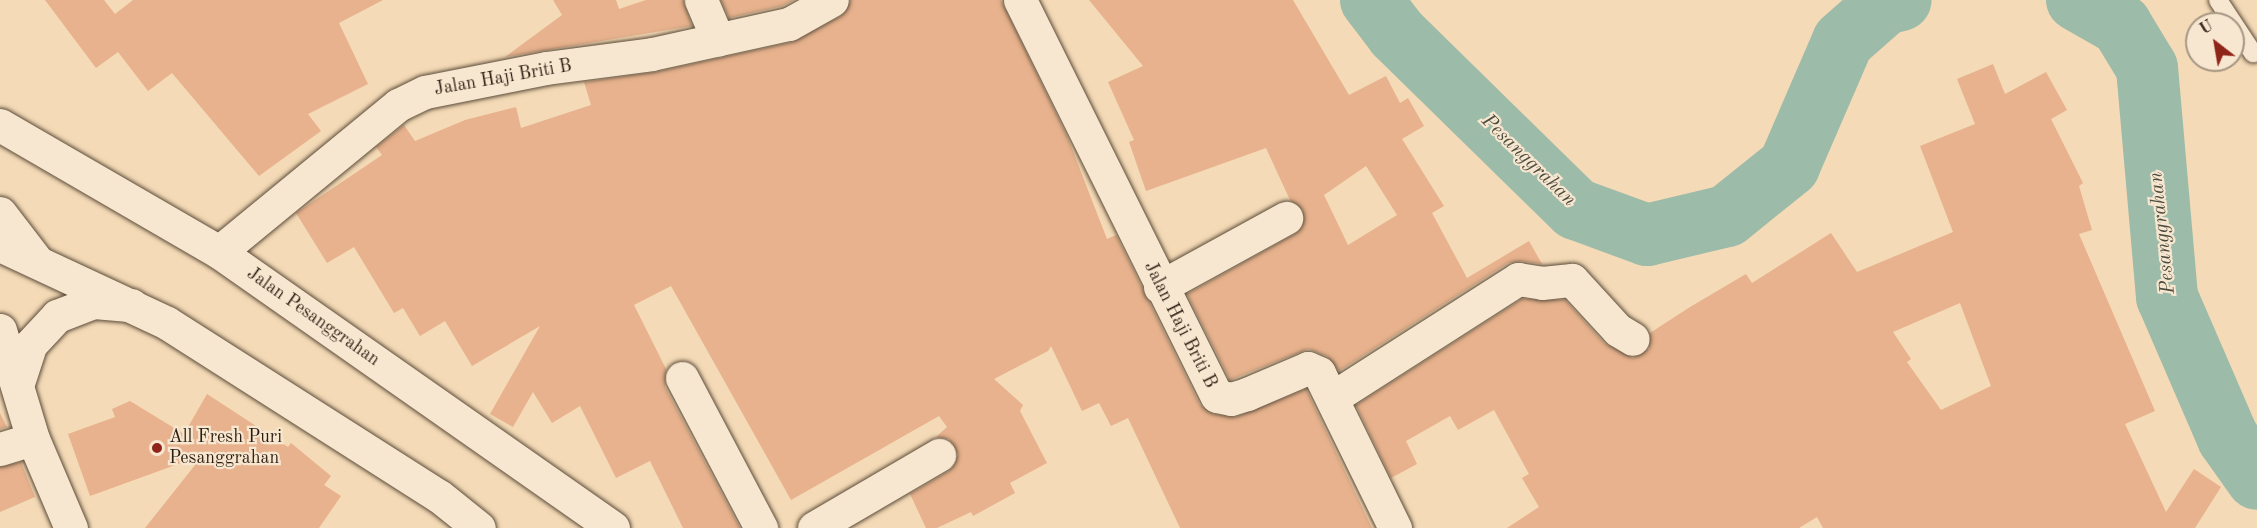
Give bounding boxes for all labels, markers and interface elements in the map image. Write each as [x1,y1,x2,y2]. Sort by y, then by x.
north arrow [2185,12,2245,72]
text: U [2197,18,2216,38]
street label: Jalan Haji Briti B [433,55,573,101]
water label: Pesanggrahan [1476,110,1580,212]
water label: Pesanggrahan [2145,171,2181,295]
street label: Jalan Haji Briti B [1139,258,1221,392]
street label: Jalan Pesanggrahan [242,263,384,371]
place label: All Fresh Puri Pesanggrahan [169,427,282,470]
marker: All Fresh Puri Pesanggrahan [150,441,164,455]

